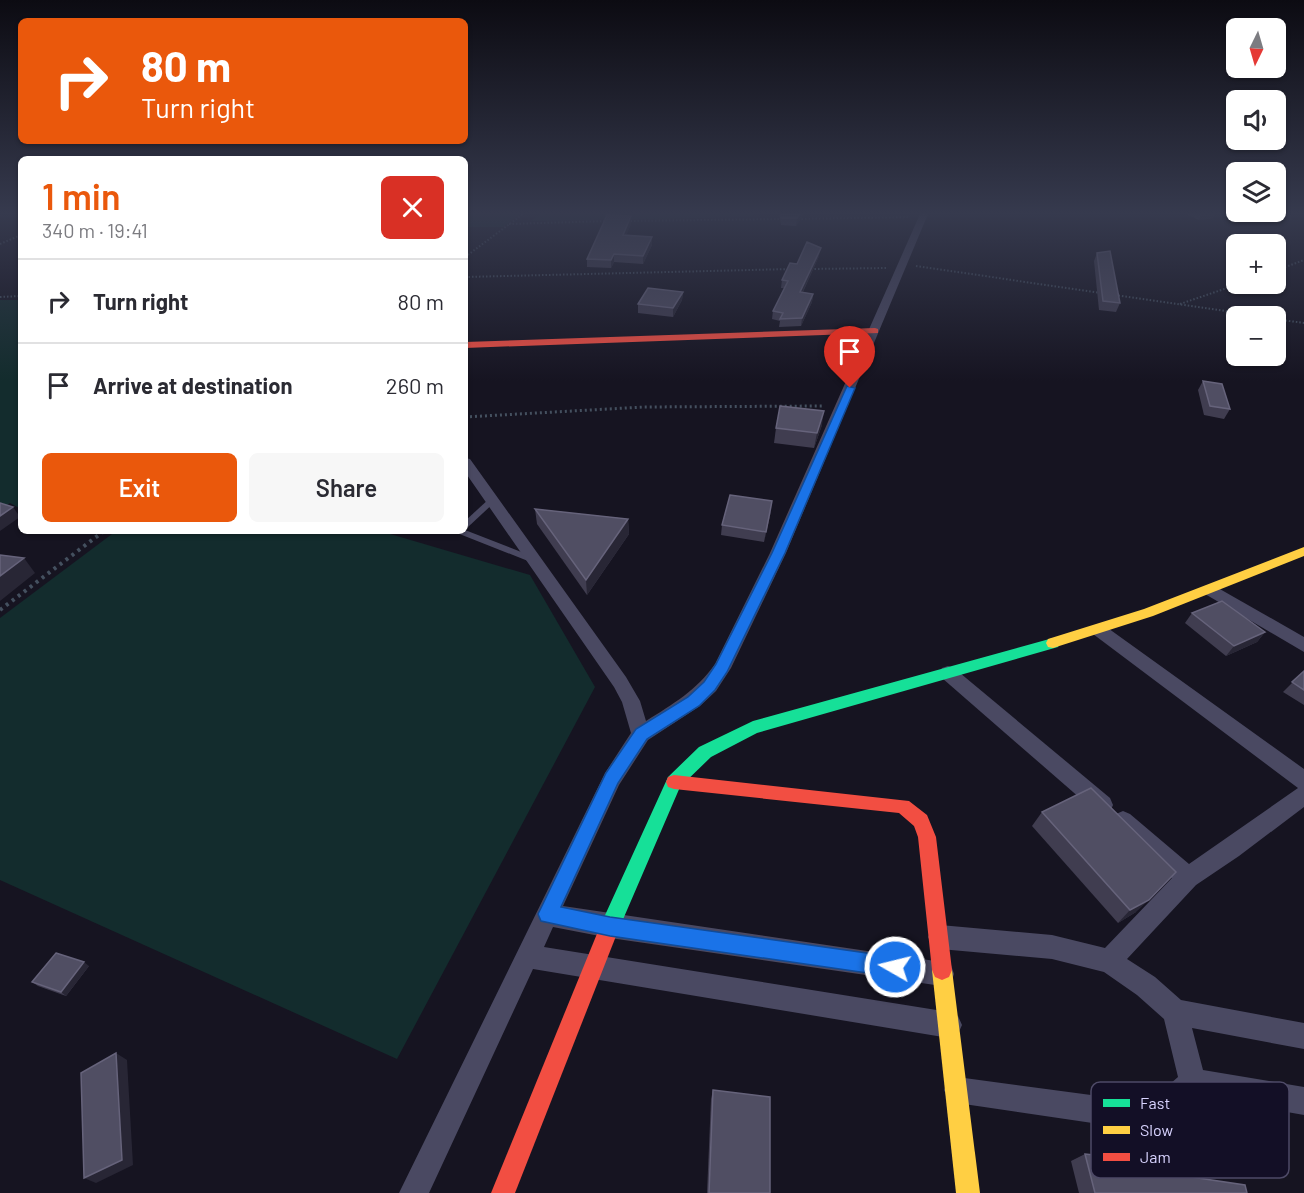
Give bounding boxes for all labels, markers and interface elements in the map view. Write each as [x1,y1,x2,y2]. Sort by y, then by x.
north arrow [1226,18,1286,78]
map controls [1226,18,1286,366]
text: 80 m [141,40,231,90]
icon: right [42,42,120,120]
button: sound [1226,90,1286,150]
text: Turn right [141,91,255,123]
button: layers [1226,162,1286,222]
text: 1 min [42,174,121,217]
button: close [381,176,444,239]
text: 340 m · 19:41 [42,218,148,242]
button: + [1226,234,1286,294]
icon: right [42,285,75,318]
text: Turn right [93,288,188,314]
text: 80 m [398,288,444,314]
button: − [1226,306,1286,366]
pin [824,326,875,388]
icon: arrive [833,335,866,368]
icon: arrive [42,369,75,402]
text: Arrive at destination [93,372,292,398]
text: 260 m [386,372,444,398]
button: Exit [42,453,237,522]
button: Share [249,453,444,522]
position arrow [863,935,927,999]
legend [1091,1082,1289,1178]
text: Fast [1140,1093,1170,1112]
text: Slow [1140,1120,1173,1139]
text: Jam [1140,1147,1171,1166]

